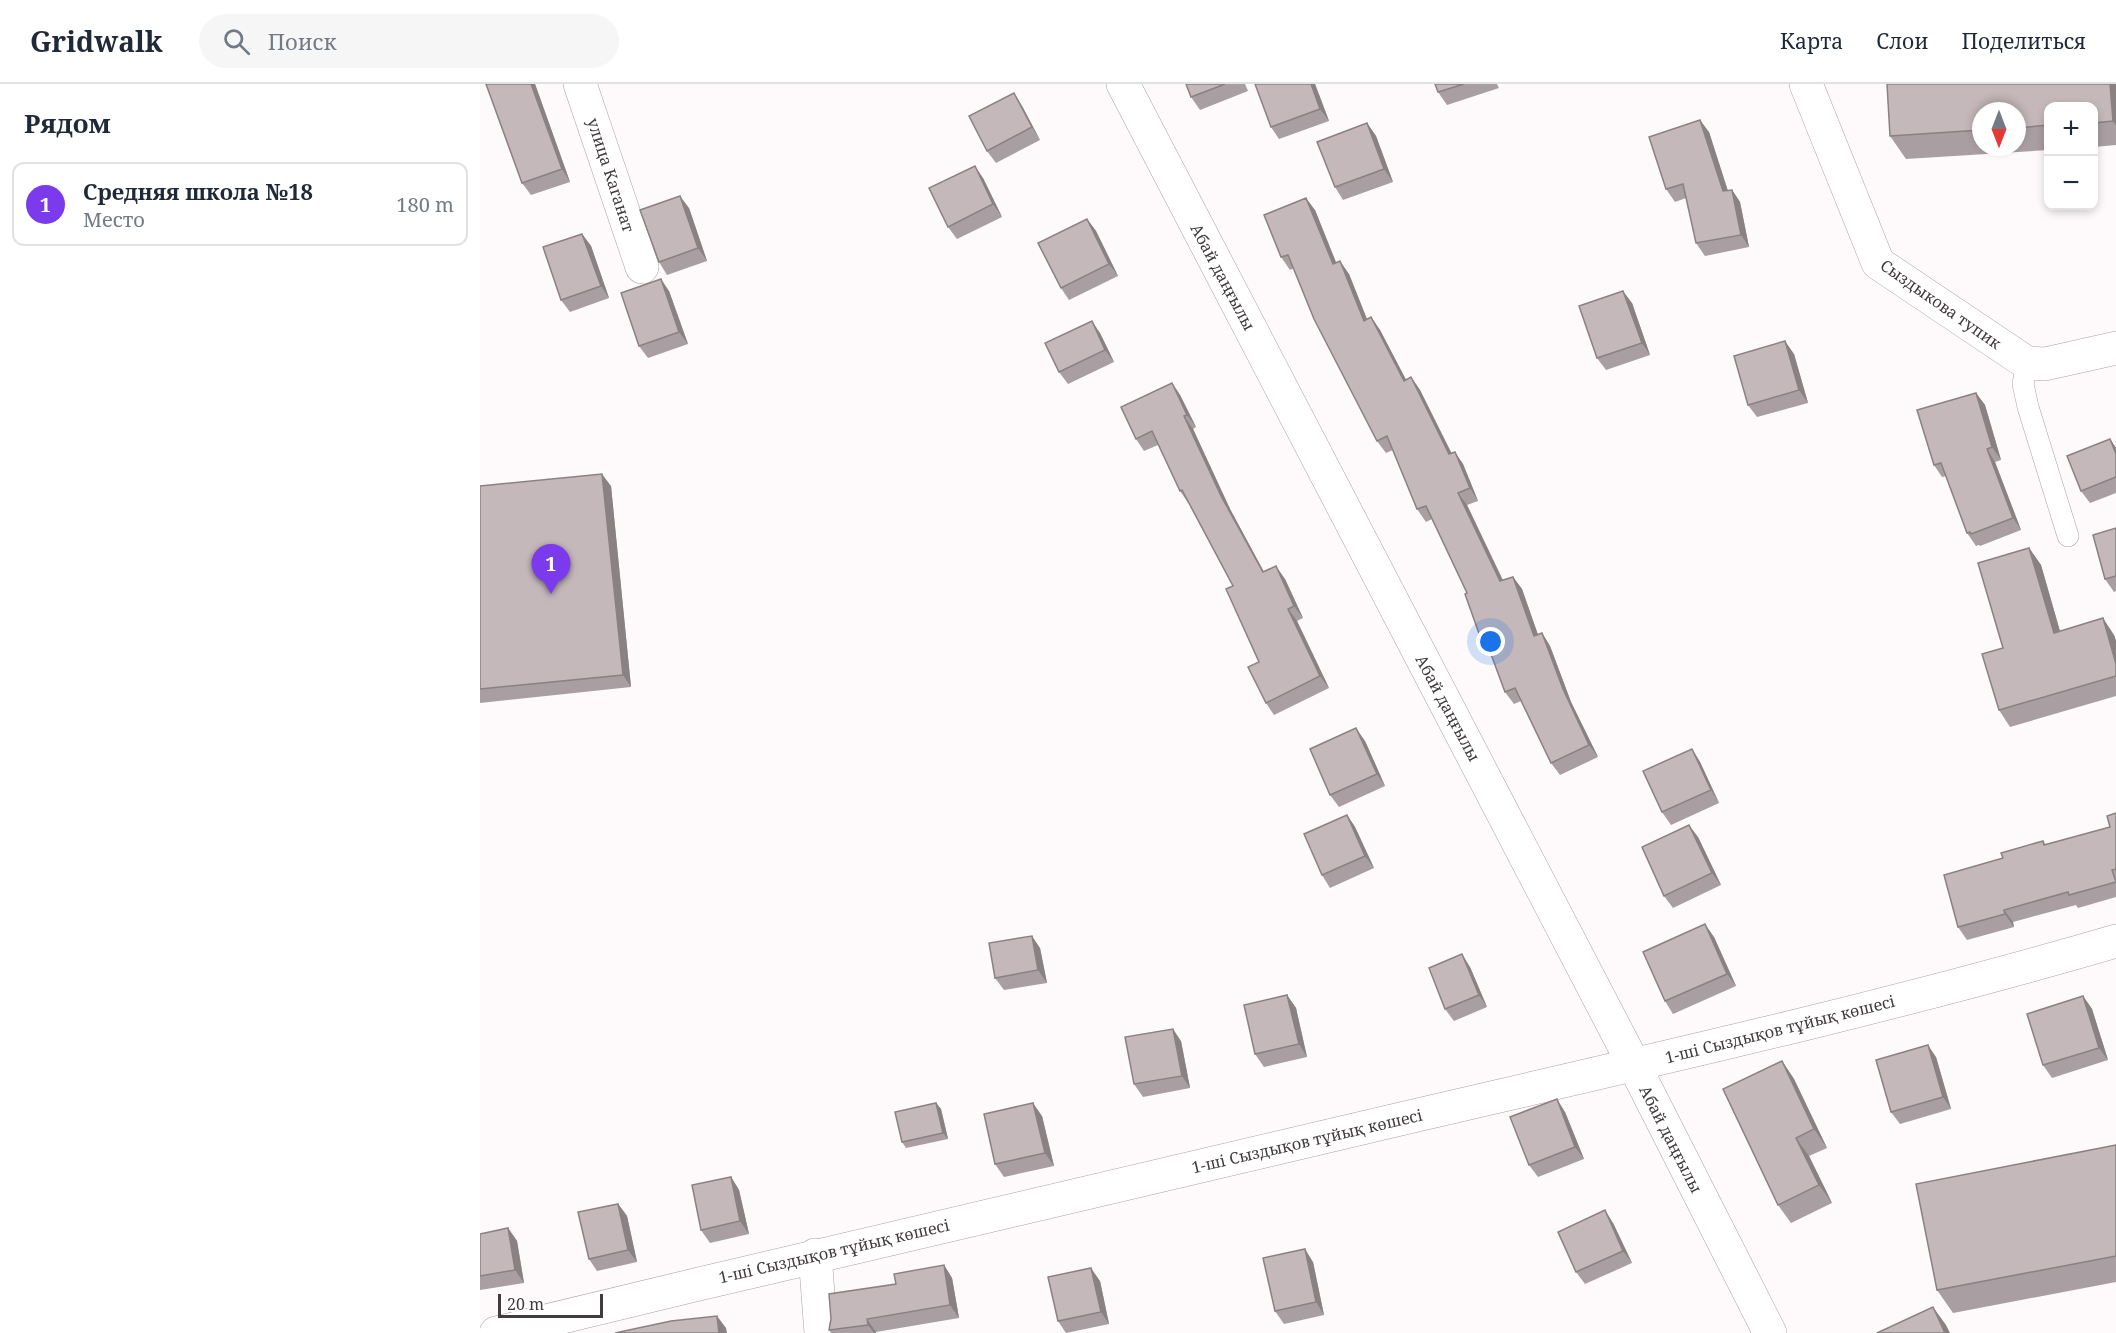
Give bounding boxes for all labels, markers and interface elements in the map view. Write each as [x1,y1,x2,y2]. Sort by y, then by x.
search box [199,14,619,68]
text: Gridwalk [30,22,163,60]
icon: search [220,25,253,58]
text: Поиск [268,26,336,56]
text: Карта [1780,27,1843,55]
text: Слои [1876,27,1928,55]
text: Поделиться [1961,27,2086,55]
north arrow [1972,102,2026,156]
map controls [2044,102,2098,210]
button: + [2044,102,2098,156]
text: Рядом [24,105,111,141]
street label: улица Каганат [582,115,640,235]
button: − [2044,156,2098,210]
text: Средняя школа №18 [83,176,313,206]
text: 1 [40,191,51,218]
text: 180 m [396,191,454,218]
text: Место [83,206,145,233]
street label: Абай даңғылы [1186,220,1260,334]
street label: Сыздыкова тупик [1876,254,2006,354]
pin: 1 [532,544,570,594]
your location [1476,627,1505,656]
street label: Абай даңғылы [1411,651,1485,765]
street label: 1-ші Сыздықов тұйық көшесі [1663,990,1898,1068]
street label: Абай даңғылы [1634,1081,1708,1197]
street label: 1-ші Сыздықов тұйық көшесі [1189,1104,1425,1178]
street label: 1-ші Сыздықов тұйық көшесі [716,1214,952,1288]
scale bar [498,1291,603,1318]
text: 20 m [507,1293,544,1315]

